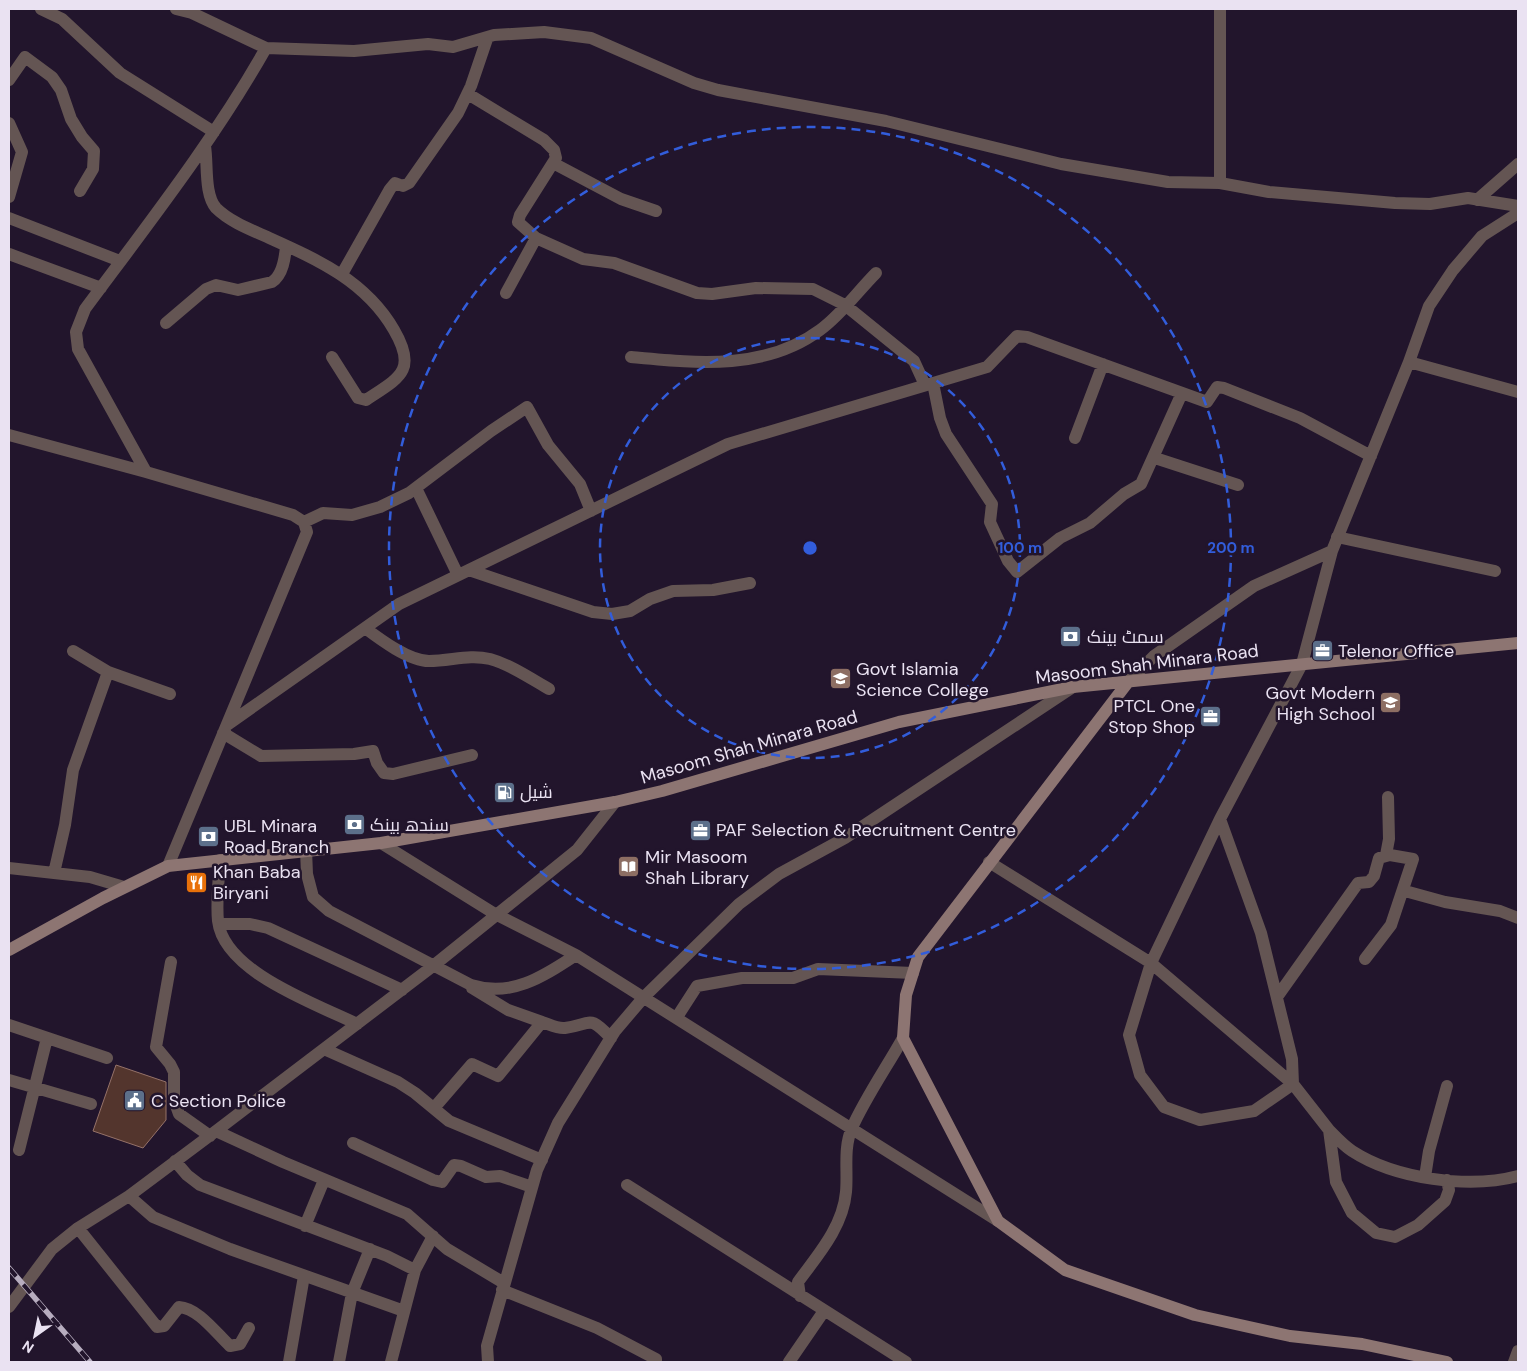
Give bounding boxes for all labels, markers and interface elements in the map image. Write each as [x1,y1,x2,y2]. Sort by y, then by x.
text: 100 m [998,538,1042,558]
text: 200 m [1207,538,1255,558]
centre of rings [801,539,819,557]
bank icon: سمٹ بینک [1059,625,1083,649]
place label: سمٹ بینک [1087,625,1164,649]
street label: Masoom Shah Minara Road [1034,638,1260,690]
office icon: Telenor Office [1310,639,1334,663]
place label: Telenor Office [1338,639,1454,663]
place label: Govt Islamia Science College [856,657,989,702]
school or university icon: Govt Islamia Science College [828,667,852,691]
place label: Govt Modern High School [1265,681,1375,726]
school or university icon: Govt Modern High School [1379,691,1403,715]
place label: PTCL One Stop Shop [1108,694,1195,739]
office icon: PTCL One Stop Shop [1199,704,1223,728]
street label: Masoom Shah Minara Road [638,705,860,789]
fuel station icon: شیل [492,780,516,804]
place label: شیل [520,780,553,804]
bank icon: سندھ بینک [342,813,366,837]
place label: سندھ بینک [370,813,449,837]
place label: UBL Minara Road Branch [224,814,329,859]
office icon: PAF Selection & Recruitment Centre [688,818,712,842]
place label: PAF Selection & Recruitment Centre [716,818,1016,842]
bank icon: UBL Minara Road Branch [196,824,220,848]
place label: Mir Masoom Shah Library [645,845,749,890]
library icon: Mir Masoom Shah Library [617,855,641,879]
place label: Khan Baba Biryani [213,860,300,905]
restaurant icon: Khan Baba Biryani [185,870,209,894]
public building icon: C Section Police [123,1089,147,1113]
place label: C Section Police [151,1089,286,1113]
north arrow [10,1311,60,1361]
text: N [19,1337,37,1357]

